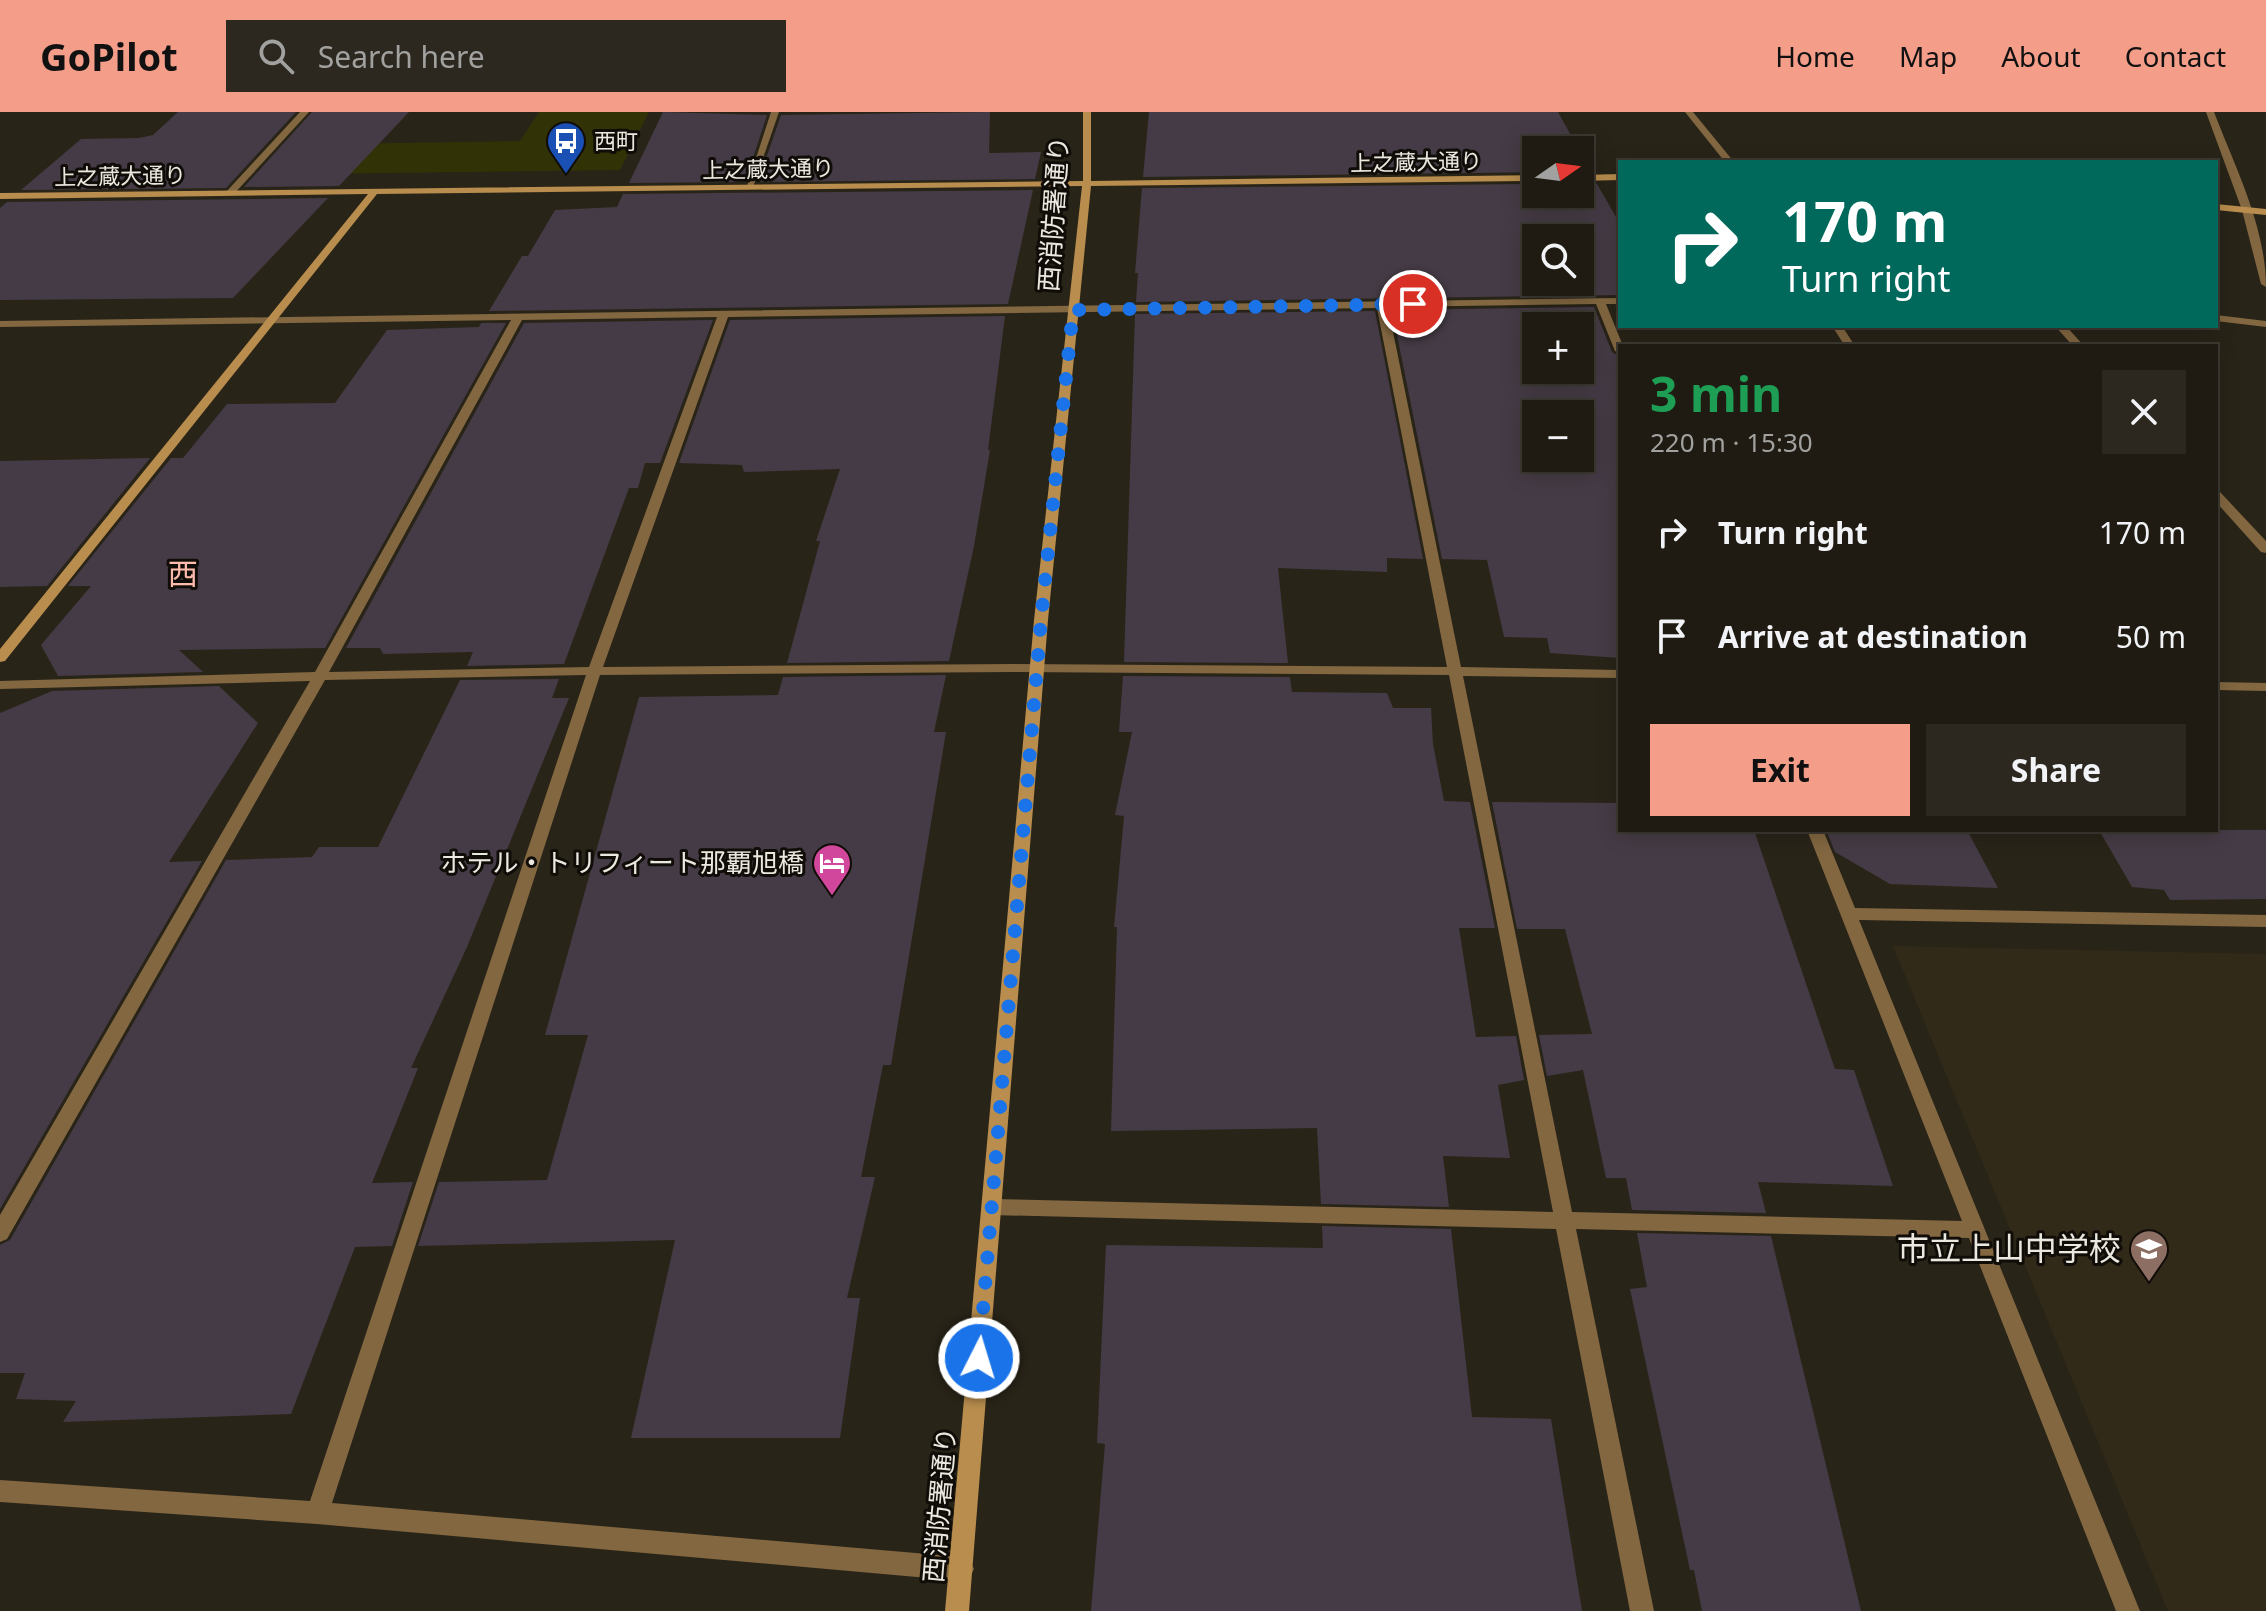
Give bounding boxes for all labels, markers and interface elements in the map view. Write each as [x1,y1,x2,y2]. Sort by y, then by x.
search box [226,20,786,92]
text: GoPilot [40,30,178,82]
icon: search [254,34,298,78]
text: Search here [318,36,485,77]
text: Home [1775,37,1855,75]
text: Map [1899,37,1957,75]
text: About [2001,37,2081,75]
text: Contact [2125,37,2226,75]
bus stop icon: 西町 [545,120,587,175]
place label: 西町 [594,125,638,155]
street label: 西消防署通り [1030,135,1076,293]
north arrow [1522,136,1594,208]
map controls [1522,136,1594,472]
street label: 上之蔵大通り [1350,145,1482,177]
street label: 上之蔵大通り [702,152,834,184]
street label: 上之蔵大通り [54,159,186,191]
text: 170 m [1782,182,1947,258]
icon: right [1650,192,1754,296]
button: search [1522,224,1594,296]
text: Turn right [1782,254,1950,303]
pin [1379,270,1447,338]
icon: arrive [1391,282,1435,326]
button: + [1522,312,1594,384]
text: 3 min [1650,361,1782,426]
button: close [2102,370,2186,454]
button: − [1522,400,1594,472]
text: 220 m · 15:30 [1650,424,1813,460]
icon: right [1650,510,1694,554]
text: Turn right [1718,512,1868,553]
text: 170 m [2099,512,2186,553]
district label: 西 [168,553,198,594]
icon: arrive [1650,614,1694,658]
text: Arrive at destination [1718,616,2028,657]
text: 50 m [2116,616,2186,657]
button: Exit [1650,724,1910,816]
button: Share [1926,724,2186,816]
hotel icon: ホテル・トリフィート那覇旭橋 [811,842,853,897]
place label: ホテル・トリフィート那覇旭橋 [441,844,804,880]
place label: 市立上山中学校 [1897,1226,2121,1269]
school or university icon: 市立上山中学校 [2128,1228,2170,1283]
position arrow [937,1316,1021,1400]
street label: 西消防署通り [914,1426,964,1584]

